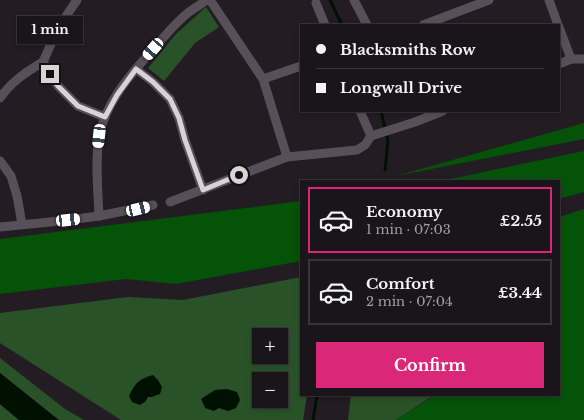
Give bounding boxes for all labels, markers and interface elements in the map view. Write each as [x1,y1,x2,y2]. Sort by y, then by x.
callout: 1 min [17,16,83,44]
text: 1 min [31,21,69,38]
car [141,36,165,62]
text: Blacksmiths Row [340,40,476,59]
route end [41,65,59,83]
text: Longwall Drive [340,78,462,97]
car [92,123,106,149]
route start [230,166,248,184]
car [125,200,151,218]
icon: car [318,202,354,238]
text: Economy [366,202,443,221]
text: £2.55 [500,211,542,230]
car [55,213,81,227]
text: 1 min · 07:03 [366,221,451,238]
icon: car [318,274,354,310]
text: Comfort [366,274,434,293]
text: £3.44 [498,283,542,302]
text: 2 min · 07:04 [366,293,453,310]
map controls [252,328,288,408]
button: + [252,328,288,364]
button: Confirm [316,342,544,388]
button: − [252,372,288,408]

